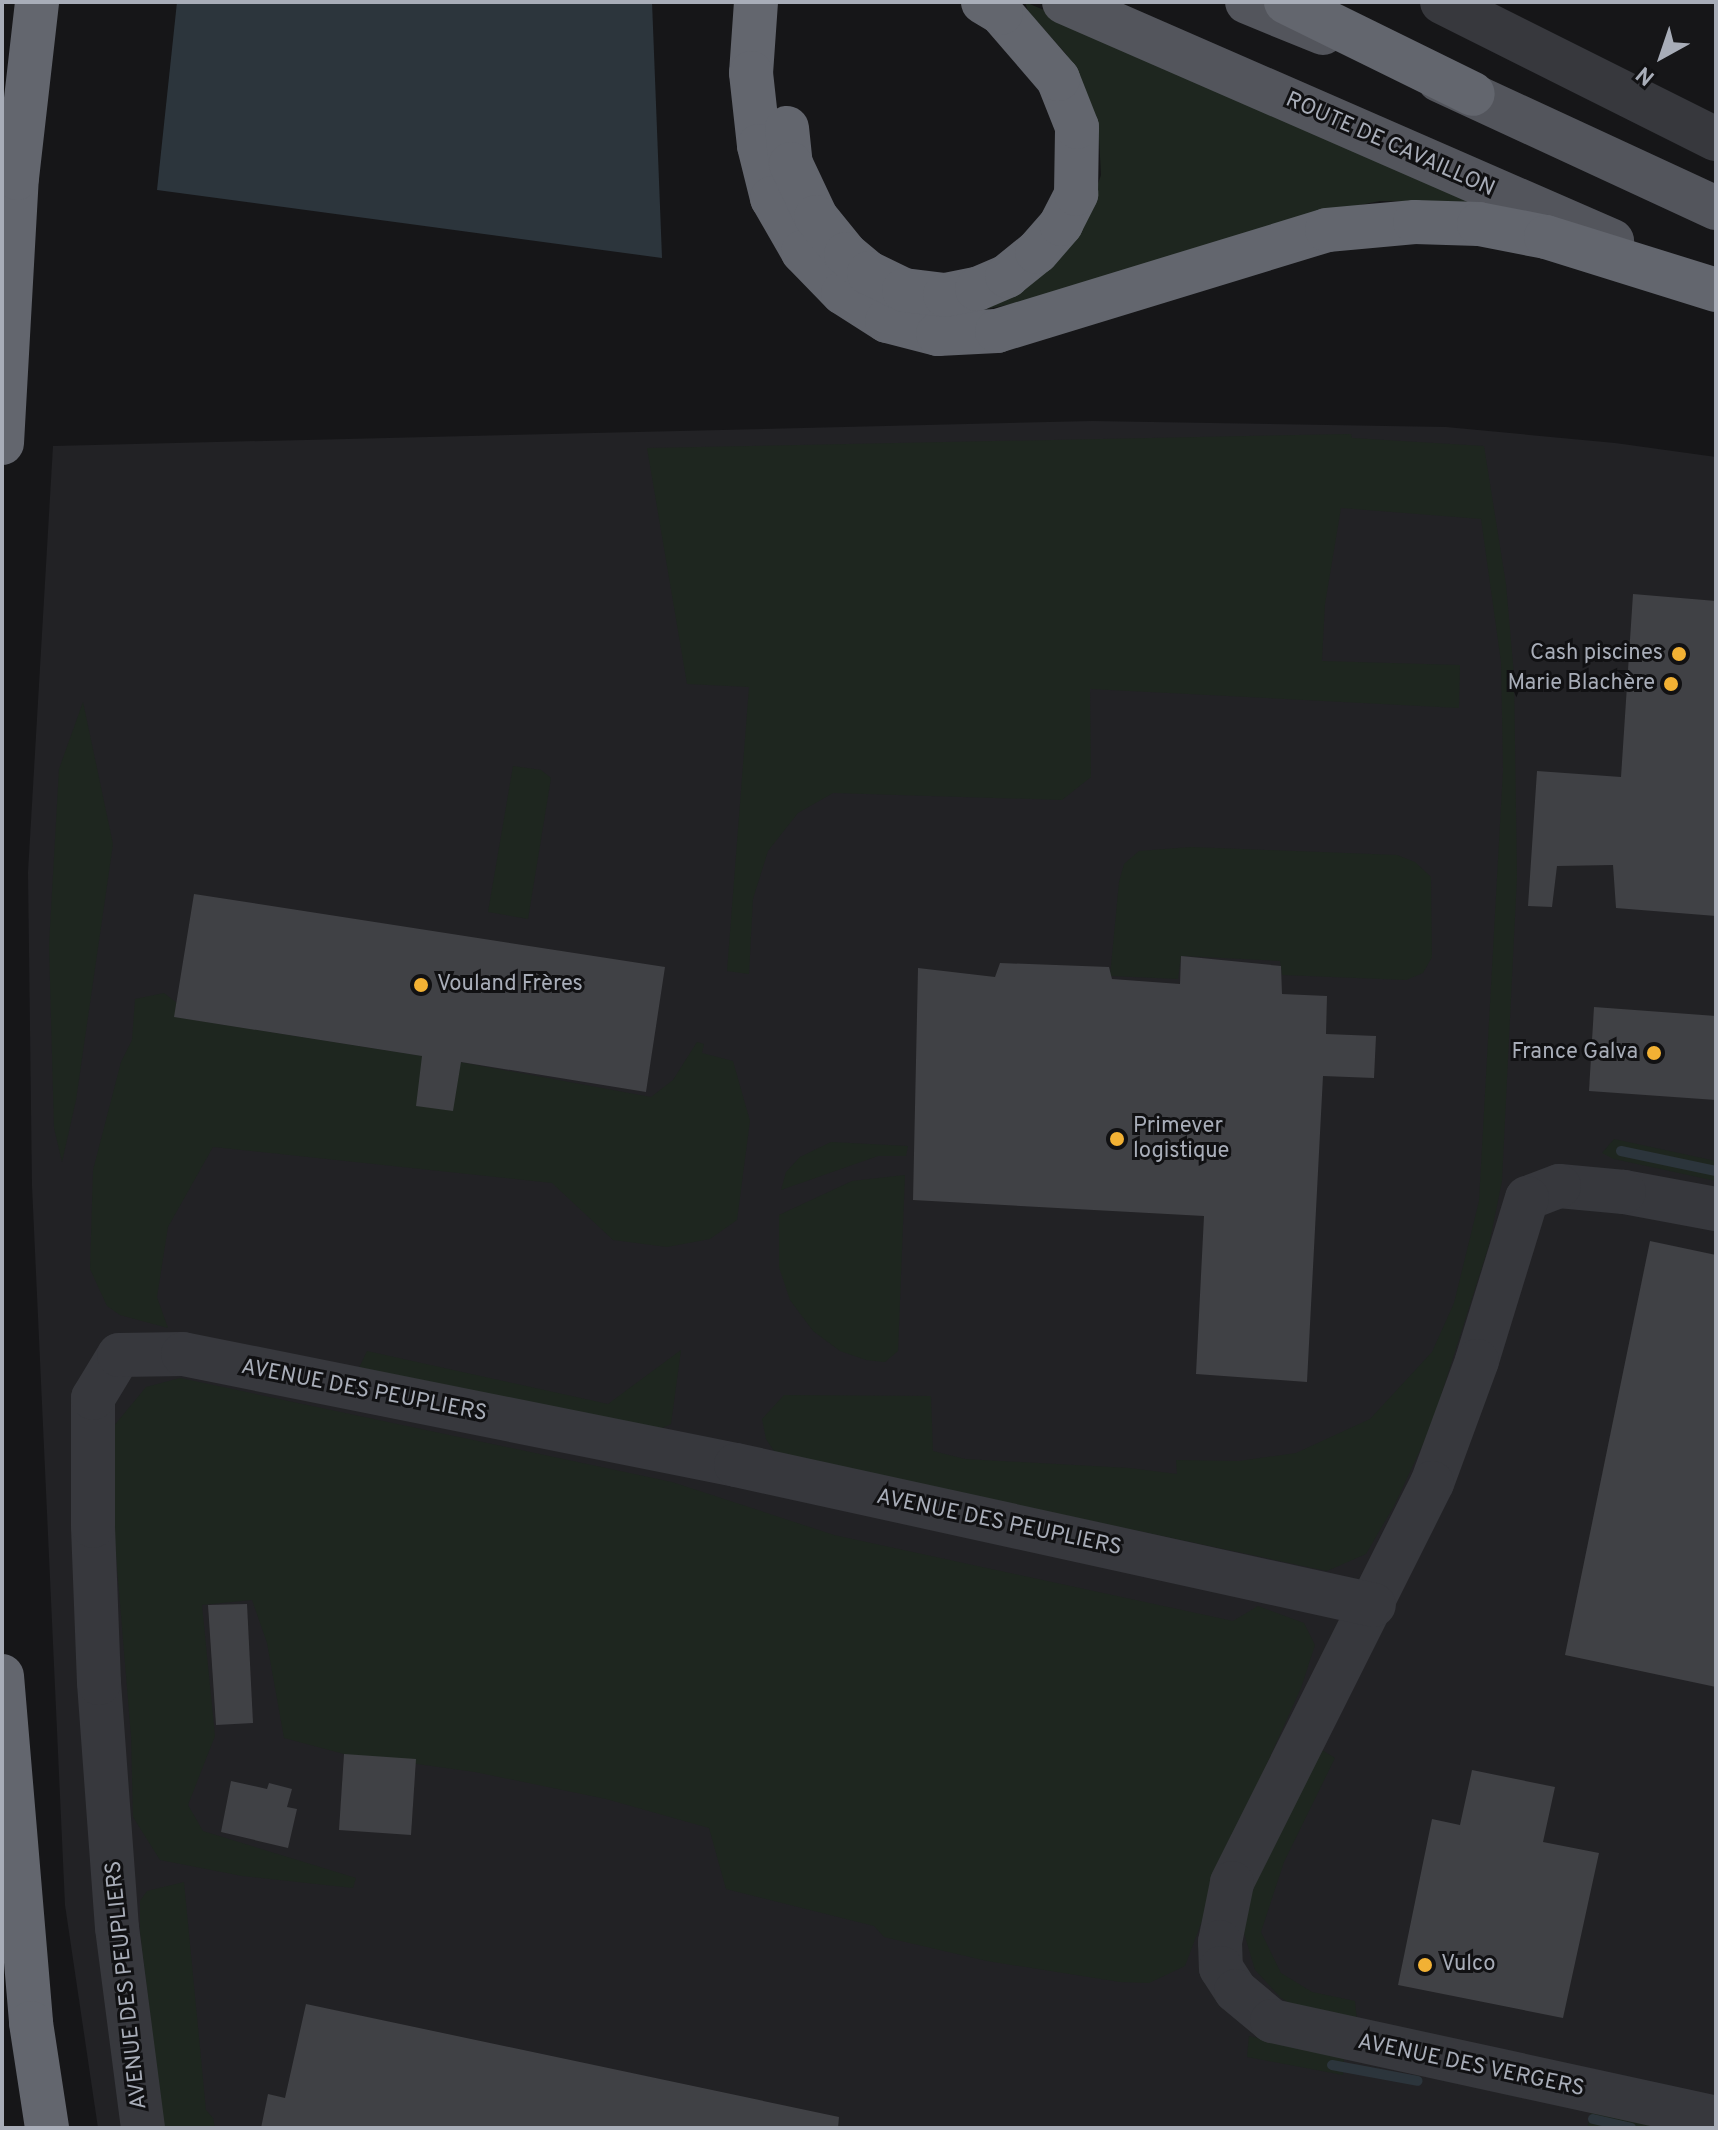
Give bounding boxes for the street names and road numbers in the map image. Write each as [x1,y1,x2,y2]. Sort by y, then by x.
street label: ROUTE DE CAVAILLON [1281,87,1499,203]
street label: AVENUE DES PEUPLIERS [239,1354,489,1428]
street label: AVENUE DES PEUPLIERS [874,1484,1124,1562]
street label: AVENUE DES PEUPLIERS [101,1859,153,2111]
street label: AVENUE DES VERGERS [1355,2029,1587,2103]

